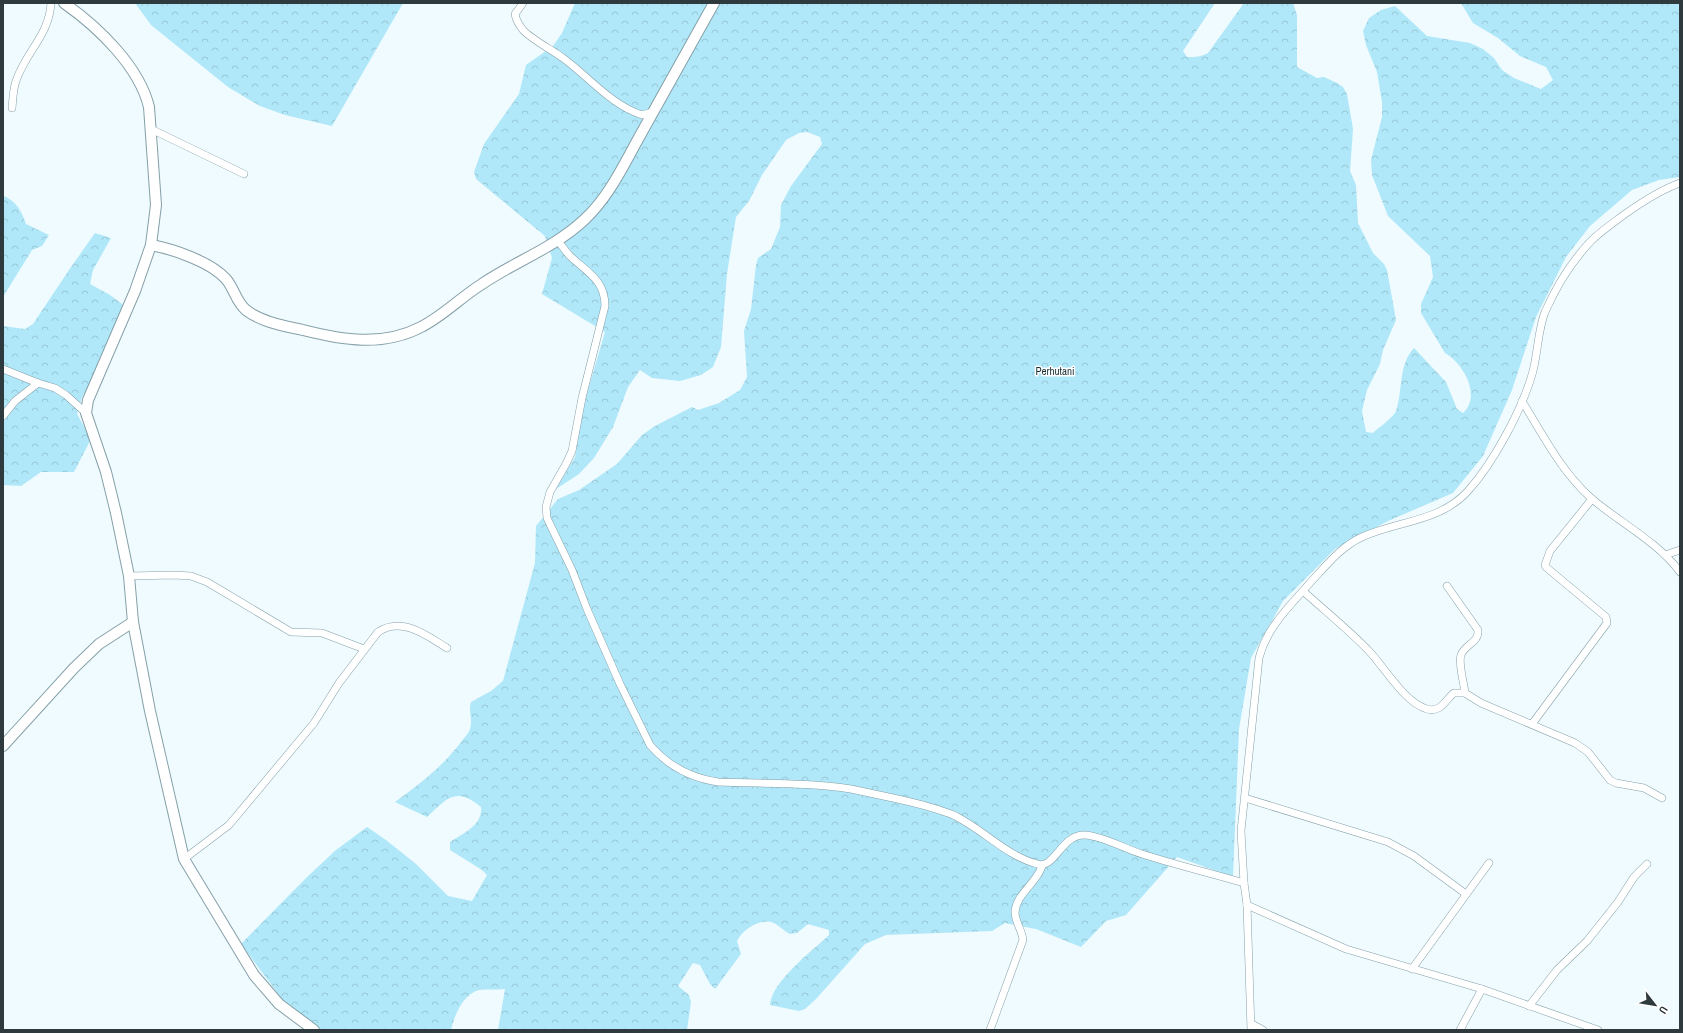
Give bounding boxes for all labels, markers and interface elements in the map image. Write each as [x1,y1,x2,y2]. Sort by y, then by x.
park label: Perhutani [1035,364,1075,378]
north arrow [1635,985,1675,1025]
text: U [1656,1004,1671,1017]

